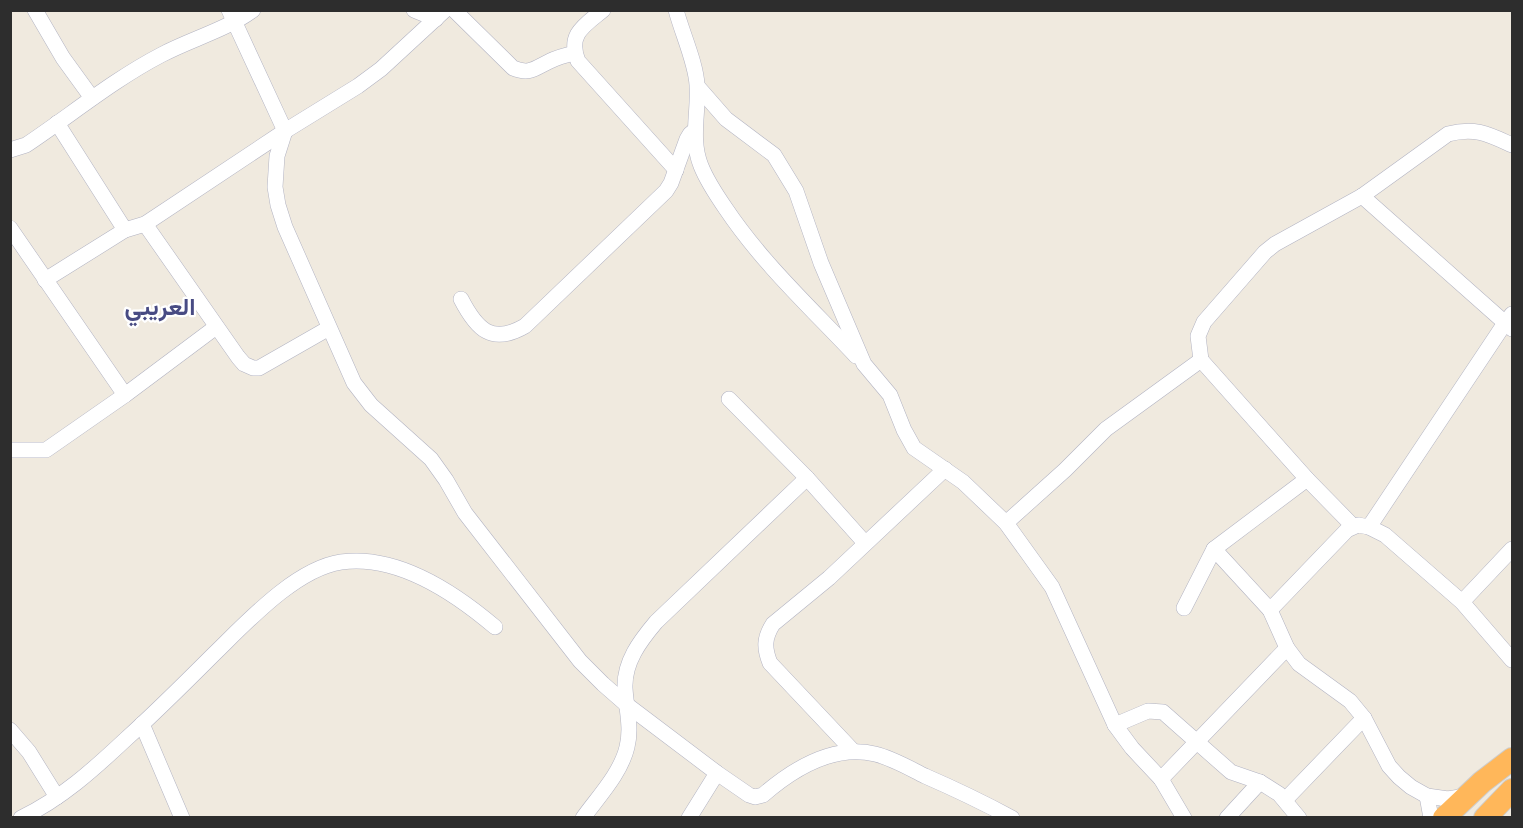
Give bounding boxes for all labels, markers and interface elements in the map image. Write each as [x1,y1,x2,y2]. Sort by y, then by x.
district label: العريبي [125,293,195,327]

